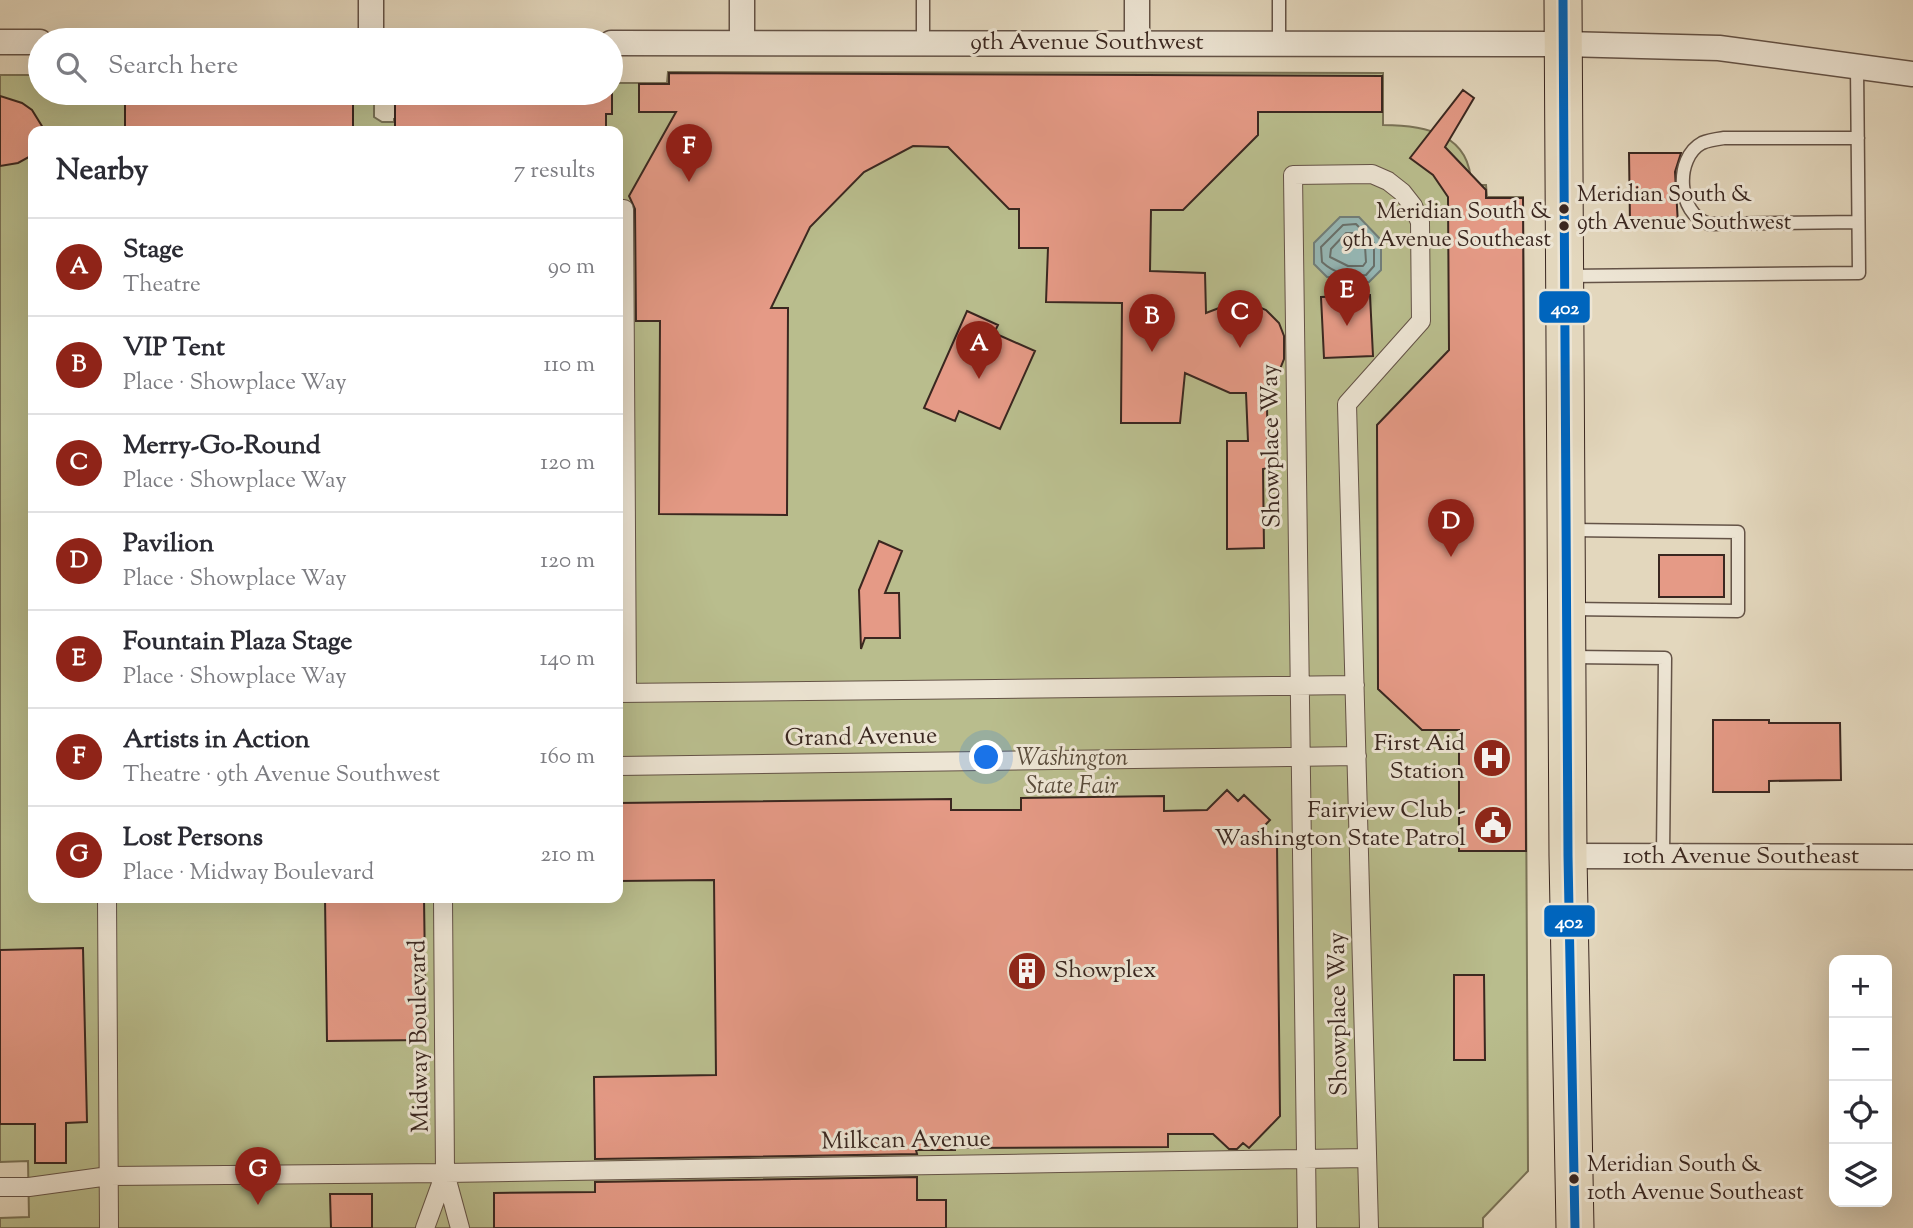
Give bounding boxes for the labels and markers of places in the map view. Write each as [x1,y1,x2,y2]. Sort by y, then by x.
pin: F [666,124,712,182]
place label: Meridian South & 9th Avenue Southwest [1577,180,1792,240]
place label: Meridian South & 9th Avenue Southeast [1343,197,1551,257]
marker: Meridian South & 9th Avenue Southwest [1557,202,1571,216]
marker: Meridian South & 9th Avenue Southeast [1557,219,1571,233]
pin: E [1324,268,1370,326]
pin: C [1217,290,1263,348]
pin: B [1129,294,1175,352]
pin: A [956,321,1002,379]
pin: D [1428,499,1474,557]
place label: First Aid Station [1374,727,1465,789]
hospital icon: First Aid Station [1471,737,1513,779]
place label: Fairview Club - Washington State Patrol [1214,794,1466,856]
public building icon: Fairview Club - Washington State Patrol [1472,804,1514,846]
building icon: Showplex [1006,950,1048,992]
place label: Showplex [1054,954,1156,988]
pin: G [235,1147,281,1205]
place label: Meridian South & 10th Avenue Southeast [1587,1150,1804,1210]
marker: Meridian South & 10th Avenue Southeast [1567,1172,1581,1186]

